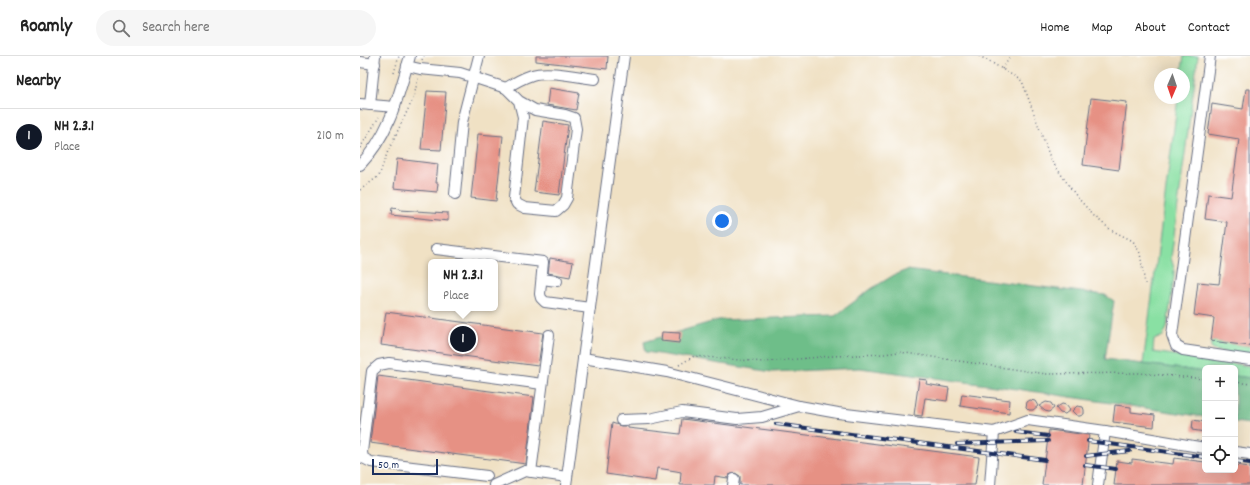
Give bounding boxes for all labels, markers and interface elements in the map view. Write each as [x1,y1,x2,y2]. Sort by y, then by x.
search box [96,10,376,46]
text: Roamly [20,14,72,41]
icon: search [110,17,132,39]
text: Search here [142,17,210,39]
text: Home [1040,18,1069,38]
text: Map [1091,18,1113,38]
text: About [1135,18,1166,38]
text: Contact [1188,18,1230,38]
north arrow [1154,68,1190,104]
text: Nearby [16,70,60,94]
text: NH 2.3.1 [54,116,94,138]
text: 1 [28,127,30,146]
text: 210 m [316,127,344,146]
text: Place [54,138,80,157]
your location [712,211,732,231]
popup [428,259,498,311]
text: NH 2.3.1 [443,265,483,287]
text: Place [443,287,469,306]
pin: 1 [450,324,476,354]
map controls [1202,365,1238,473]
button: + [1202,365,1238,401]
button: − [1202,401,1238,437]
button: locate [1202,437,1238,473]
scale bar [372,457,438,476]
text: 50 m [378,458,399,474]

